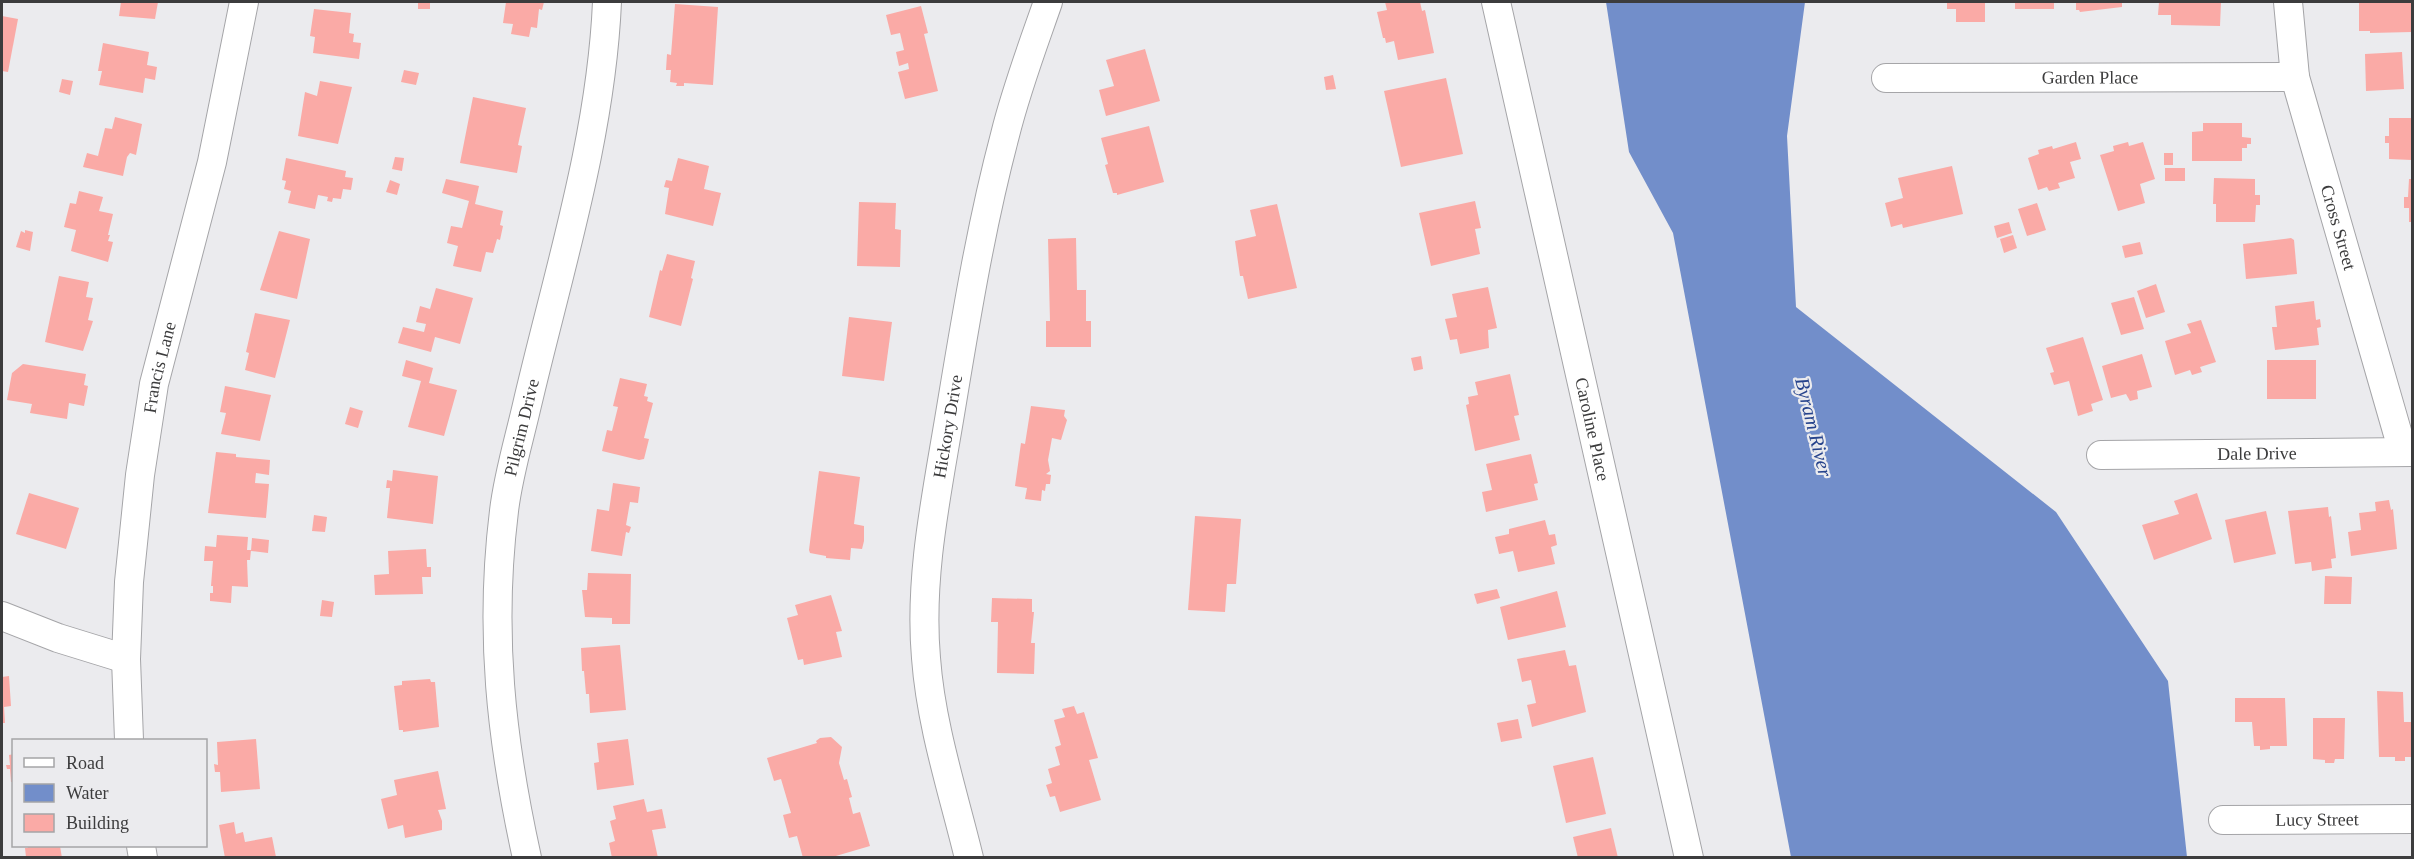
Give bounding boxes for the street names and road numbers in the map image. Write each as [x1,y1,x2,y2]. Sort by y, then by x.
street label: Garden Place [2042,67,2138,88]
street label: Cross Street [2317,183,2360,272]
street label: Francis Lane [140,320,180,415]
street label: Hickory Drive [929,373,966,480]
street label: Caroline Place [1571,376,1614,483]
street label: Pilgrim Drive [500,377,543,478]
street label: Dale Drive [2217,443,2297,464]
street label: Lucy Street [2275,809,2359,830]

